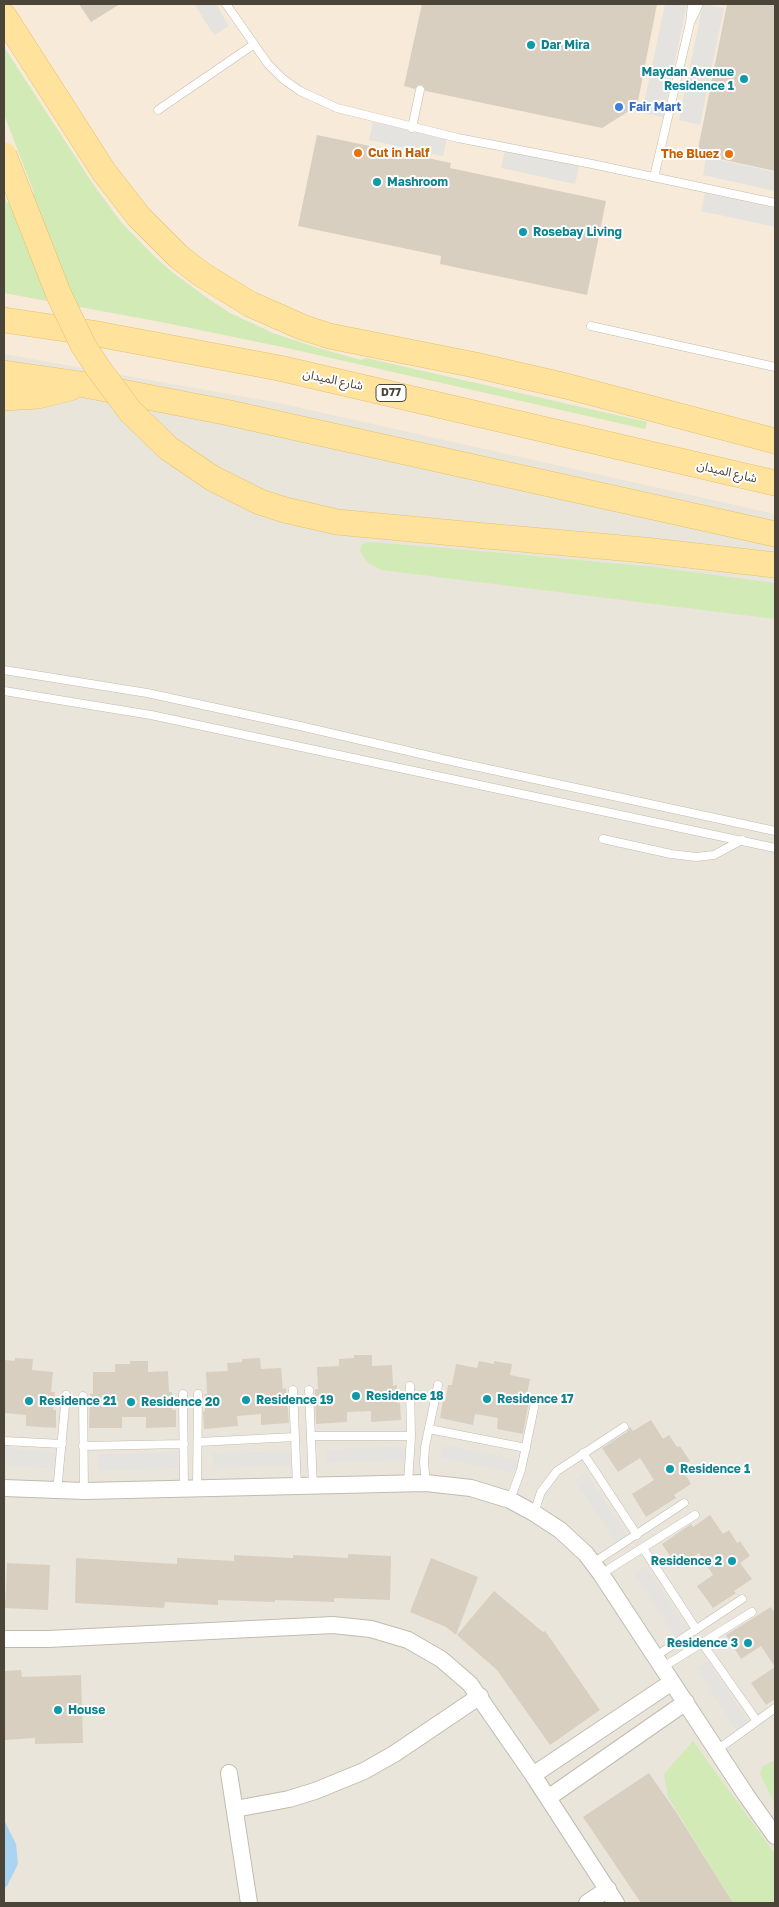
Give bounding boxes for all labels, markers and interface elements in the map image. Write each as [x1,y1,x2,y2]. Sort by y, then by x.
place label: Dar Mira [541,38,590,52]
marker: Dar Mira [525,39,537,51]
place label: Maydan Avenue Residence 1 [642,65,734,93]
marker: Maydan Avenue Residence 1 [738,73,750,85]
place label: Fair Mart [629,100,681,114]
marker: Fair Mart [613,101,625,113]
place label: Cut in Half [368,146,429,160]
marker: Cut in Half [352,147,364,159]
place label: The Bluez [661,147,719,161]
marker: The Bluez [723,148,735,160]
place label: Mashroom [387,175,448,189]
marker: Mashroom [371,176,383,188]
place label: Rosebay Living [533,225,622,239]
marker: Rosebay Living [517,226,529,238]
street label: شارع الميدان [302,367,364,393]
road number: D77 [376,384,406,402]
street label: شارع الميدان [696,458,758,486]
place label: Residence 18 [366,1389,444,1403]
marker: Residence 18 [350,1390,362,1402]
place label: Residence 17 [497,1392,574,1406]
place label: Residence 19 [256,1393,334,1407]
marker: Residence 17 [481,1393,493,1405]
place label: Residence 21 [39,1394,116,1408]
marker: Residence 19 [240,1394,252,1406]
marker: Residence 21 [23,1395,35,1407]
place label: Residence 20 [141,1395,220,1409]
marker: Residence 20 [125,1396,137,1408]
place label: Residence 1 [680,1462,750,1476]
marker: Residence 1 [664,1463,676,1475]
place label: Residence 2 [651,1554,722,1568]
marker: Residence 2 [726,1555,738,1567]
place label: Residence 3 [667,1636,738,1650]
marker: Residence 3 [742,1637,754,1649]
place label: House [68,1703,105,1717]
marker: House [52,1704,64,1716]

